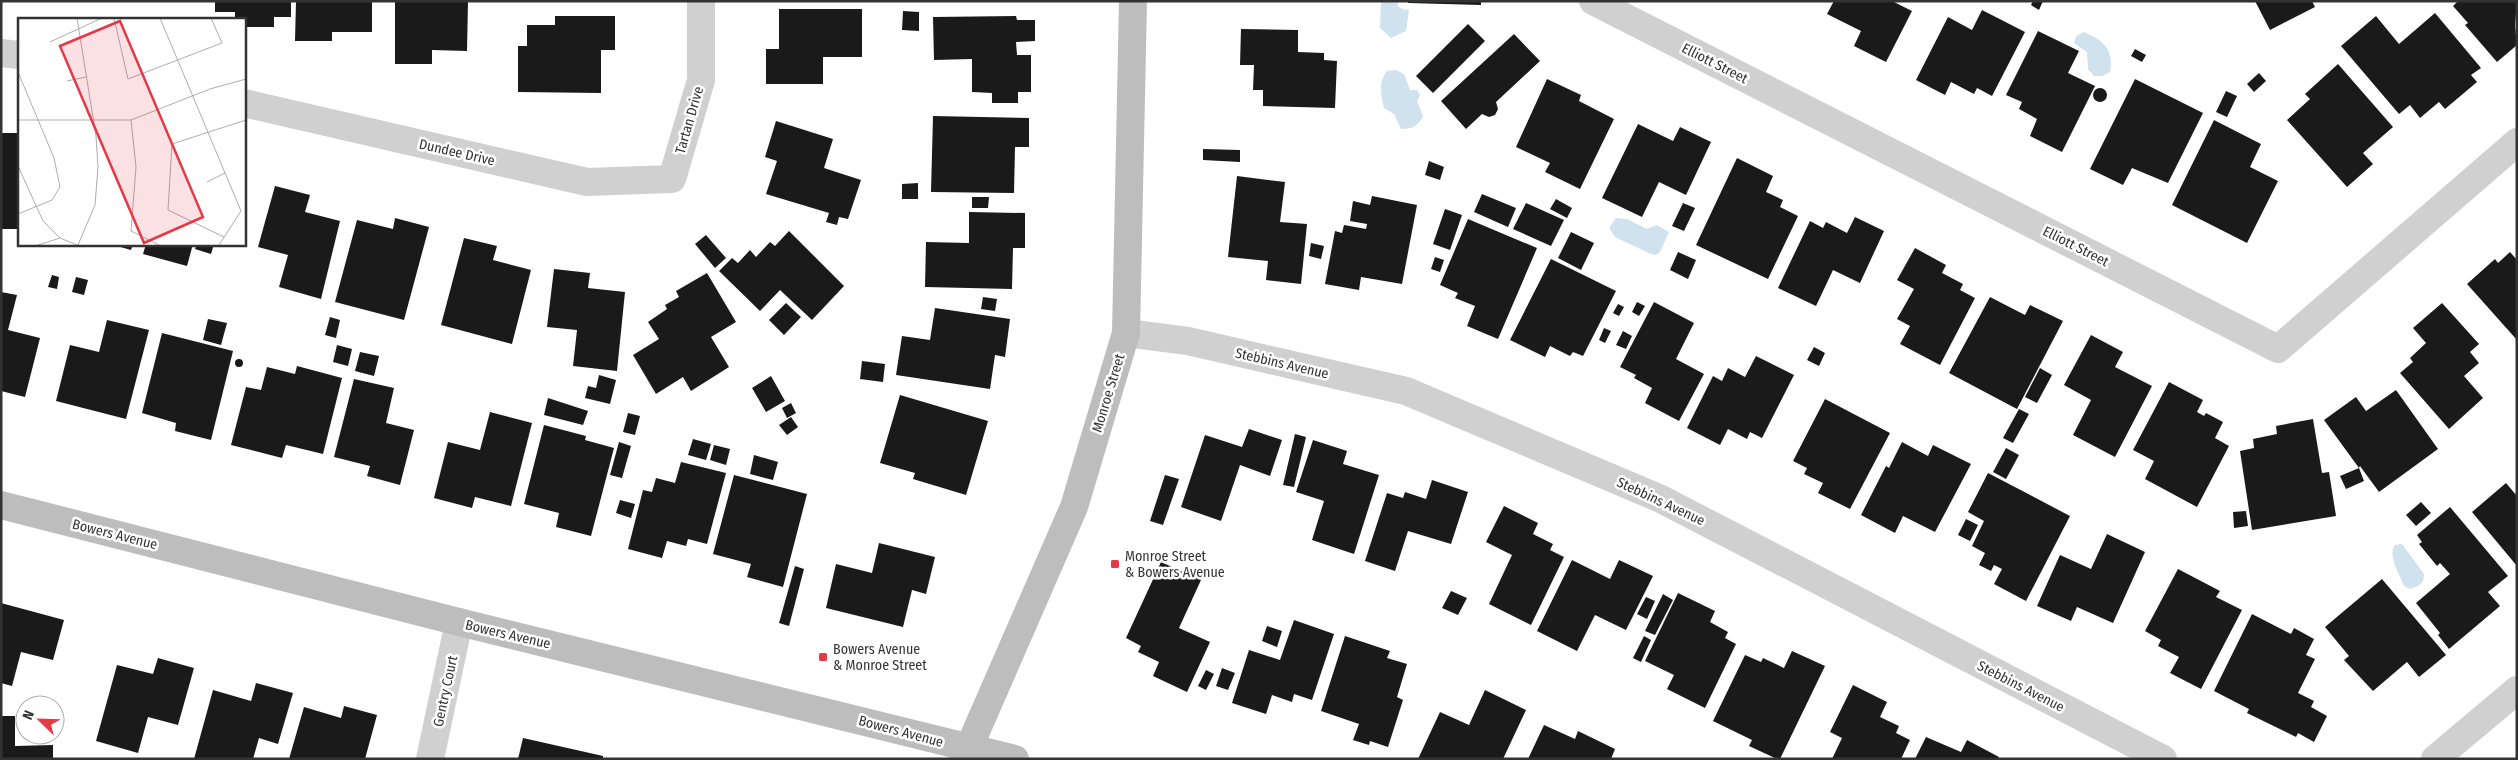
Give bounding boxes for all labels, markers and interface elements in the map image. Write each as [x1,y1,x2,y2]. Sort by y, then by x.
inset map [18,18,245,245]
street label: Elliott Street [1679,40,1751,87]
street label: Tartan Drive [672,84,707,156]
street label: Dundee Drive [417,136,496,169]
street label: Elliott Street [2040,223,2112,270]
street label: Stebbins Avenue [1234,344,1330,383]
street label: Monroe Street [1088,351,1129,434]
street label: Stebbins Avenue [1614,474,1708,529]
street label: Bowers Avenue [71,516,159,553]
place label: Monroe Street & Bowers Avenue [1125,548,1225,581]
marker: Monroe Street & Bowers Avenue [1109,558,1121,570]
street label: Bowers Avenue [464,616,552,653]
place label: Bowers Avenue & Monroe Street [833,641,927,674]
marker: Bowers Avenue & Monroe Street [817,651,829,663]
street label: Gentry Court [430,654,461,728]
street label: Stebbins Avenue [1974,657,2067,716]
north arrow [15,695,65,745]
text: N [19,708,38,722]
street label: Bowers Avenue [857,712,945,751]

